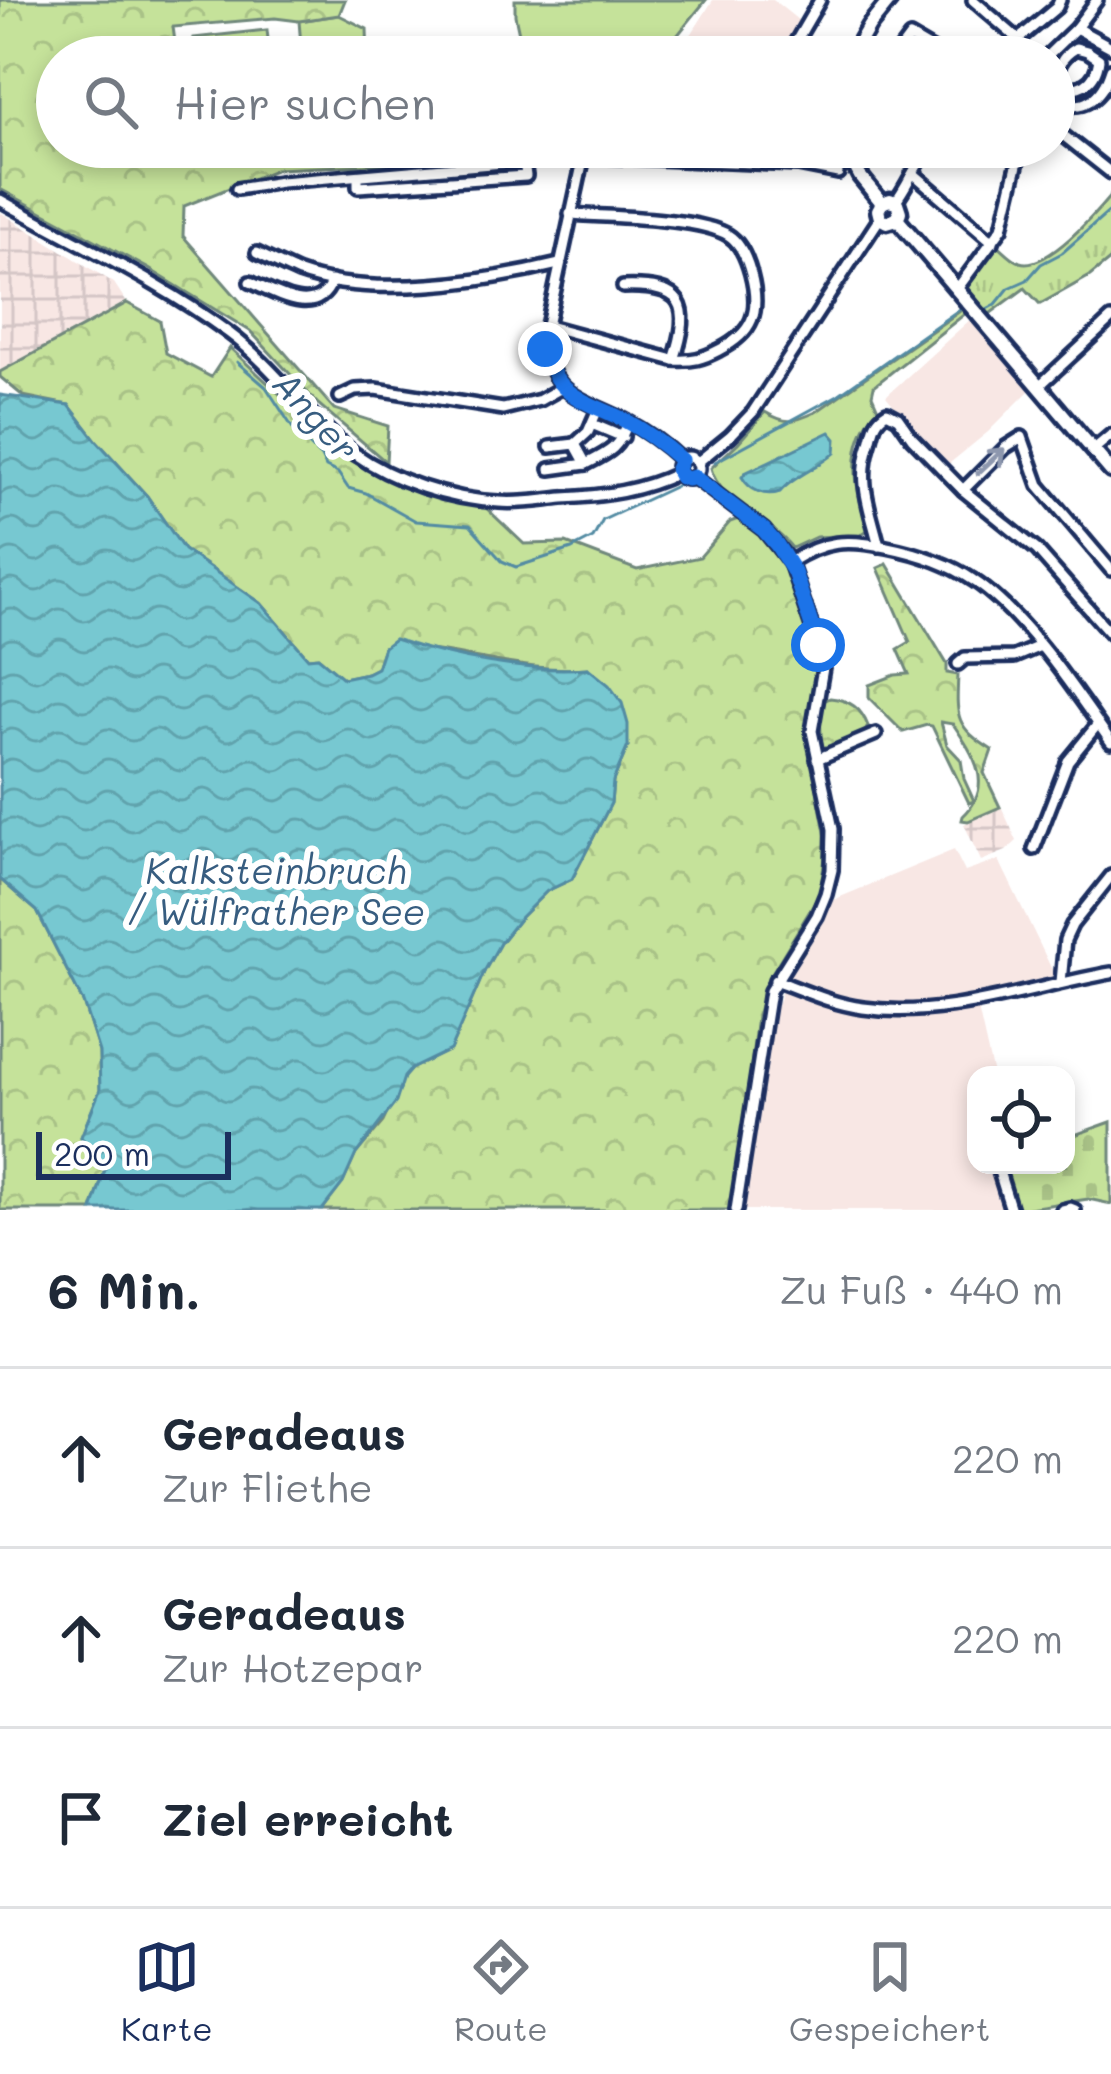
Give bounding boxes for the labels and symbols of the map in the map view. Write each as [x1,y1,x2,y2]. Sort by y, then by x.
route end [518,322,572,376]
water label: Anger [264,360,370,470]
one-way arrow [975,448,1005,476]
route start [791,618,845,672]
water label: Kalksteinbruch / Wülfrather See [127,846,425,934]
scale bar [36,1126,231,1179]

